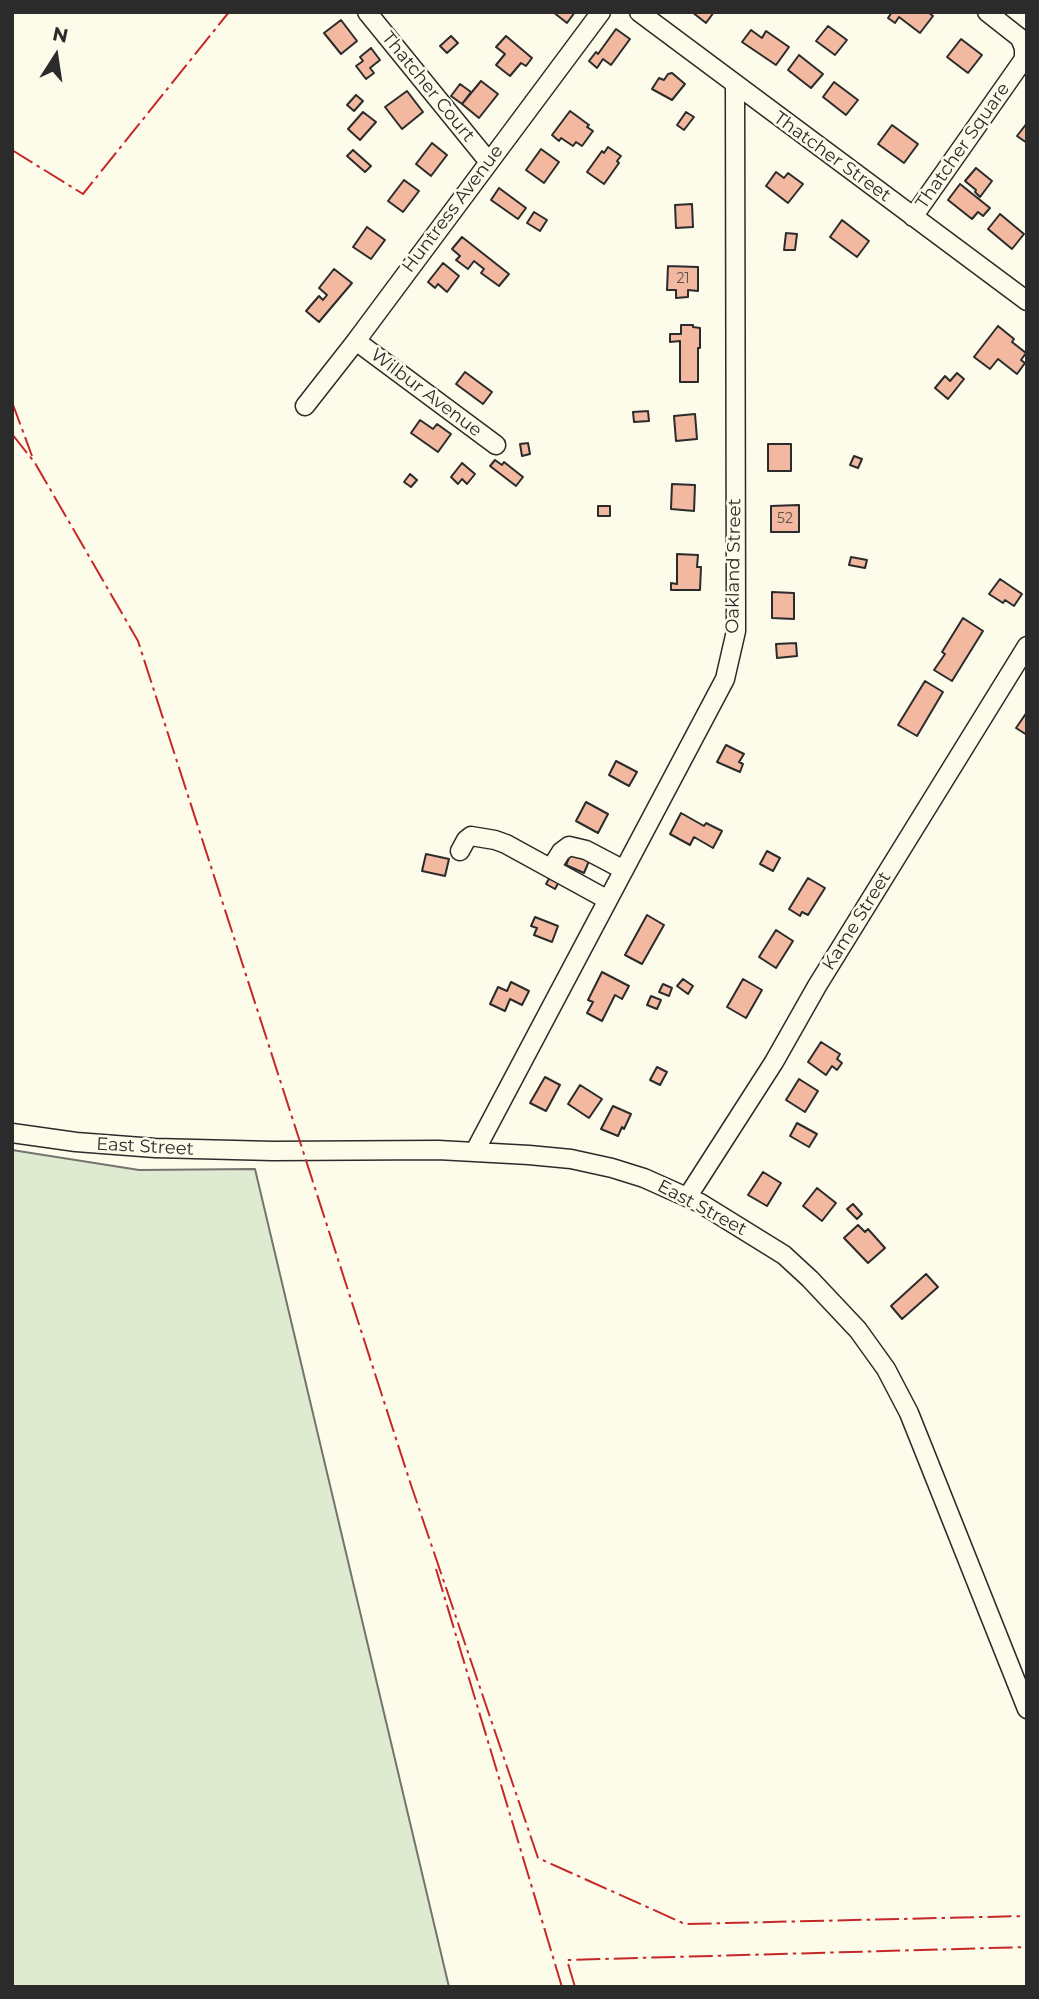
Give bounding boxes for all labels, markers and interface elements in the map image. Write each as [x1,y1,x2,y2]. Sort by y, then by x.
north arrow [21,21,91,91]
text: N [51,22,70,48]
street label: Thatcher Court [377,28,479,146]
street label: Thatcher Square [911,79,1015,213]
street label: Thatcher Street [769,107,895,207]
street label: Huntress Avenue [398,141,508,277]
house number: 21 [676,271,690,287]
street label: Wilbur Avenue [366,344,486,442]
street label: Oakland Street [722,498,746,634]
house number: 52 [777,511,793,527]
street label: Kame Street [818,868,896,974]
street label: East Street [96,1134,194,1160]
street label: East Street [654,1176,750,1240]

